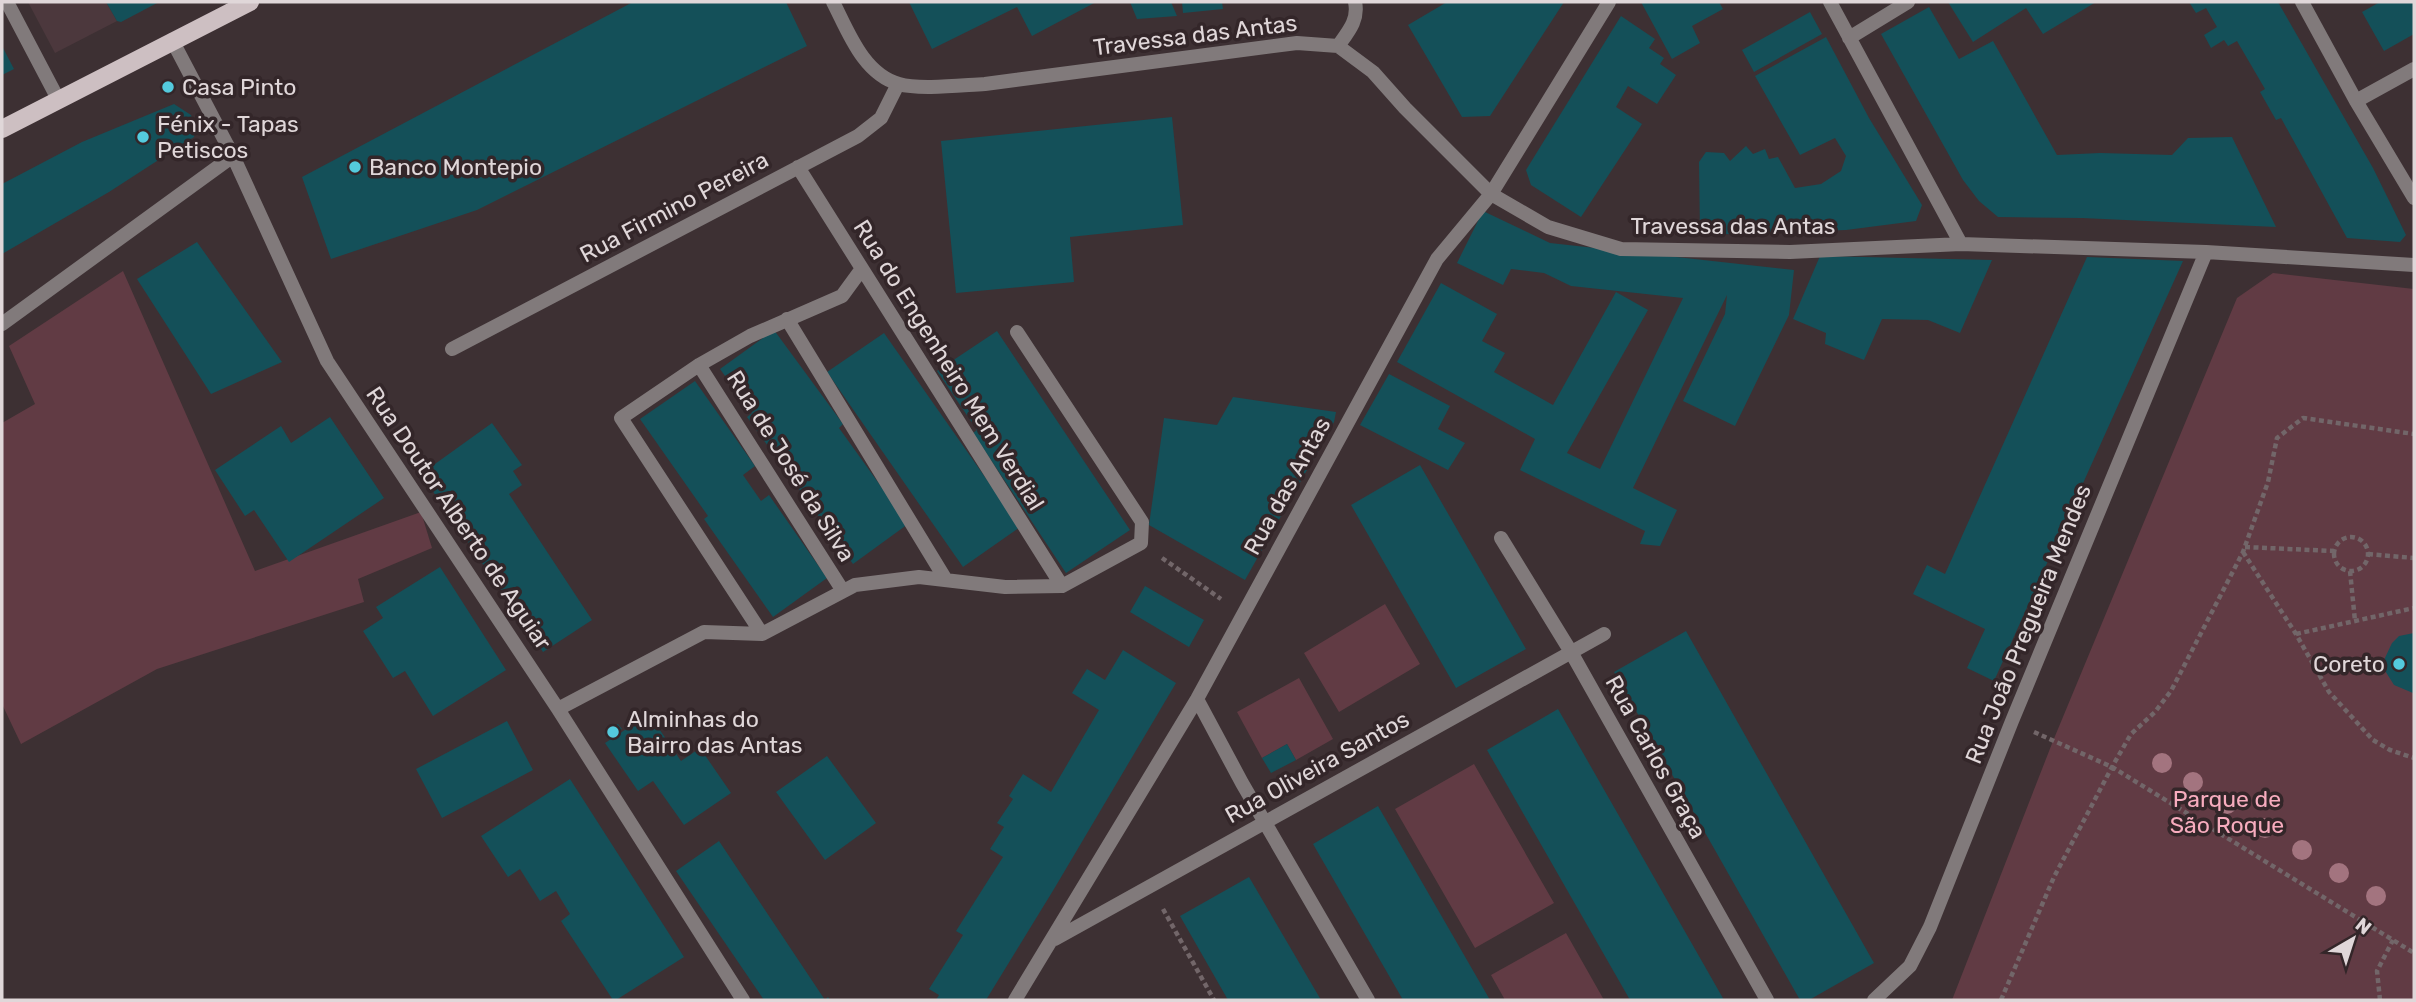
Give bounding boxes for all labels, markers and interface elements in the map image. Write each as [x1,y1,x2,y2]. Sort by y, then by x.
street label: Travessa das Antas [1091,9,1299,61]
place label: Casa Pinto [182,73,296,101]
marker: Casa Pinto [160,79,176,95]
place label: Fénix - Tapas Petiscos [157,110,299,164]
marker: Fénix - Tapas Petiscos [135,129,151,145]
street label: Rua Firmino Pereira [575,145,773,269]
place label: Banco Montepio [369,153,542,181]
marker: Banco Montepio [347,159,363,175]
street label: Travessa das Antas [1630,212,1836,240]
street label: Rua do Engenheiro Mem Verdial [848,215,1050,515]
street label: Rua de José da Silva [721,365,861,567]
street label: Rua Doutor Alberto de Aguiar [360,381,558,655]
street label: Rua das Antas [1238,412,1336,560]
street label: Rua João Pregueira Mendes [1959,480,2097,768]
place label: Coreto [2313,650,2385,678]
marker: Coreto [2391,656,2407,672]
street label: Rua Carlos Graça [1600,670,1712,844]
place label: Alminhas do Bairro das Antas [627,705,802,759]
street label: Rua Oliveira Santos [1220,705,1414,829]
marker: Alminhas do Bairro das Antas [605,724,621,740]
park label: Parque de São Roque [2170,785,2284,839]
north arrow [2318,904,2388,974]
text: N [2351,913,2376,939]

